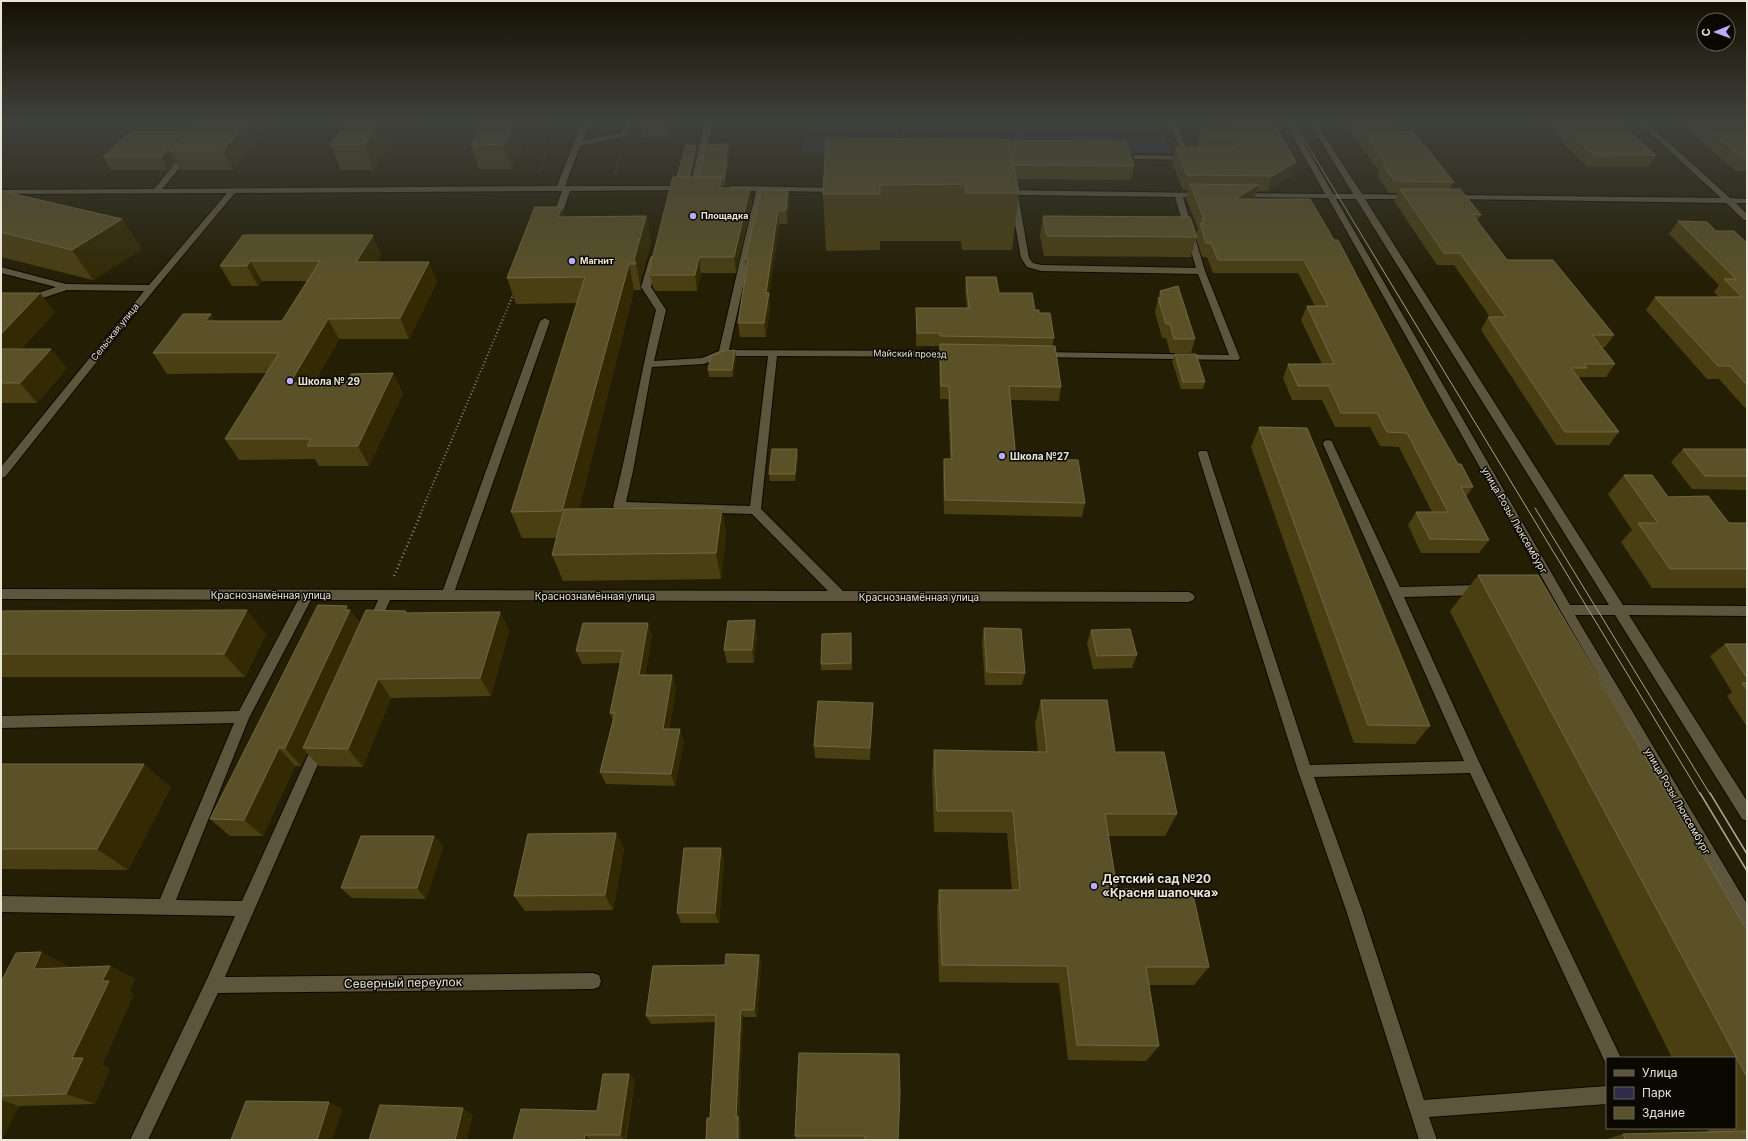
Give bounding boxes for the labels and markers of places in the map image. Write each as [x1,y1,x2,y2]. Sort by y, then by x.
place label: Площадка [701,210,748,221]
marker: Площадка [688,211,698,221]
place label: Магнит [580,255,614,266]
marker: Магнит [567,256,577,266]
place label: Школа № 29 [298,375,361,387]
marker: Школа № 29 [285,376,295,386]
place label: Школа №27 [1010,450,1069,462]
marker: Школа №27 [997,451,1007,461]
place label: Детский сад №20 «Красня шапочка» [1102,871,1219,900]
marker: Детский сад №20 «Красня шапочка» [1089,881,1099,891]

